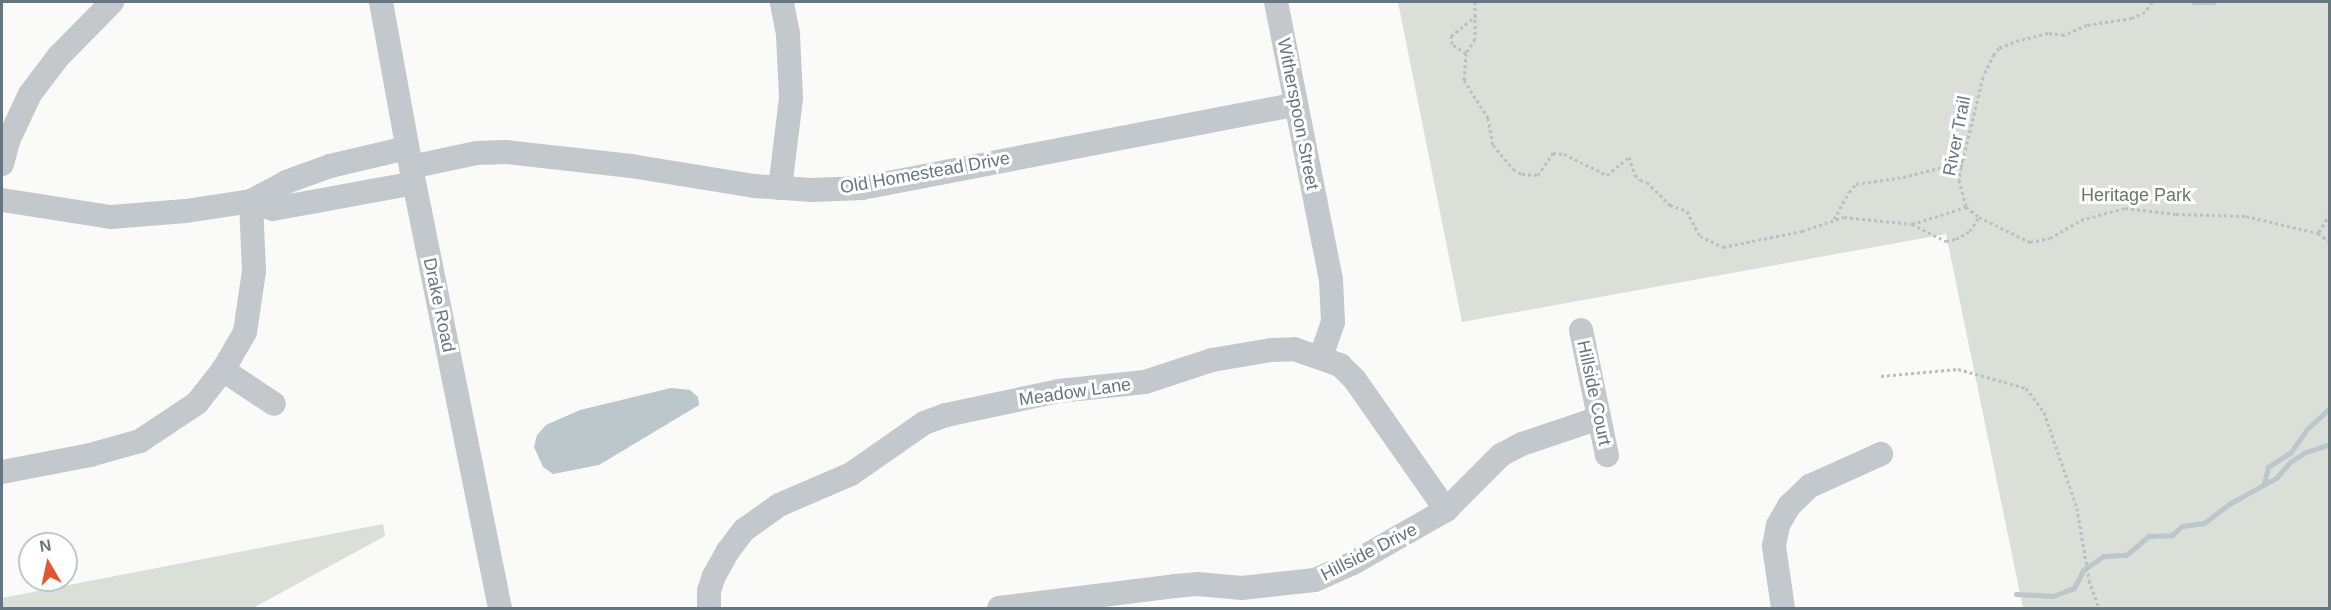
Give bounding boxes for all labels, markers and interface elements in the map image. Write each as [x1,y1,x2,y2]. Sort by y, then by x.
street label: Witherspoon Street [1273,36,1323,192]
street label: River Trail [1939,94,1975,178]
street label: Old Homestead Drive [838,147,1012,199]
park label: Heritage Park [2081,184,2191,206]
street label: Drake Road [418,256,460,354]
street label: Hillside Court [1572,338,1616,448]
street label: Meadow Lane [1018,373,1132,411]
street label: Hillside Drive [1317,519,1421,585]
north arrow [18,532,78,592]
text: N [38,536,52,555]

